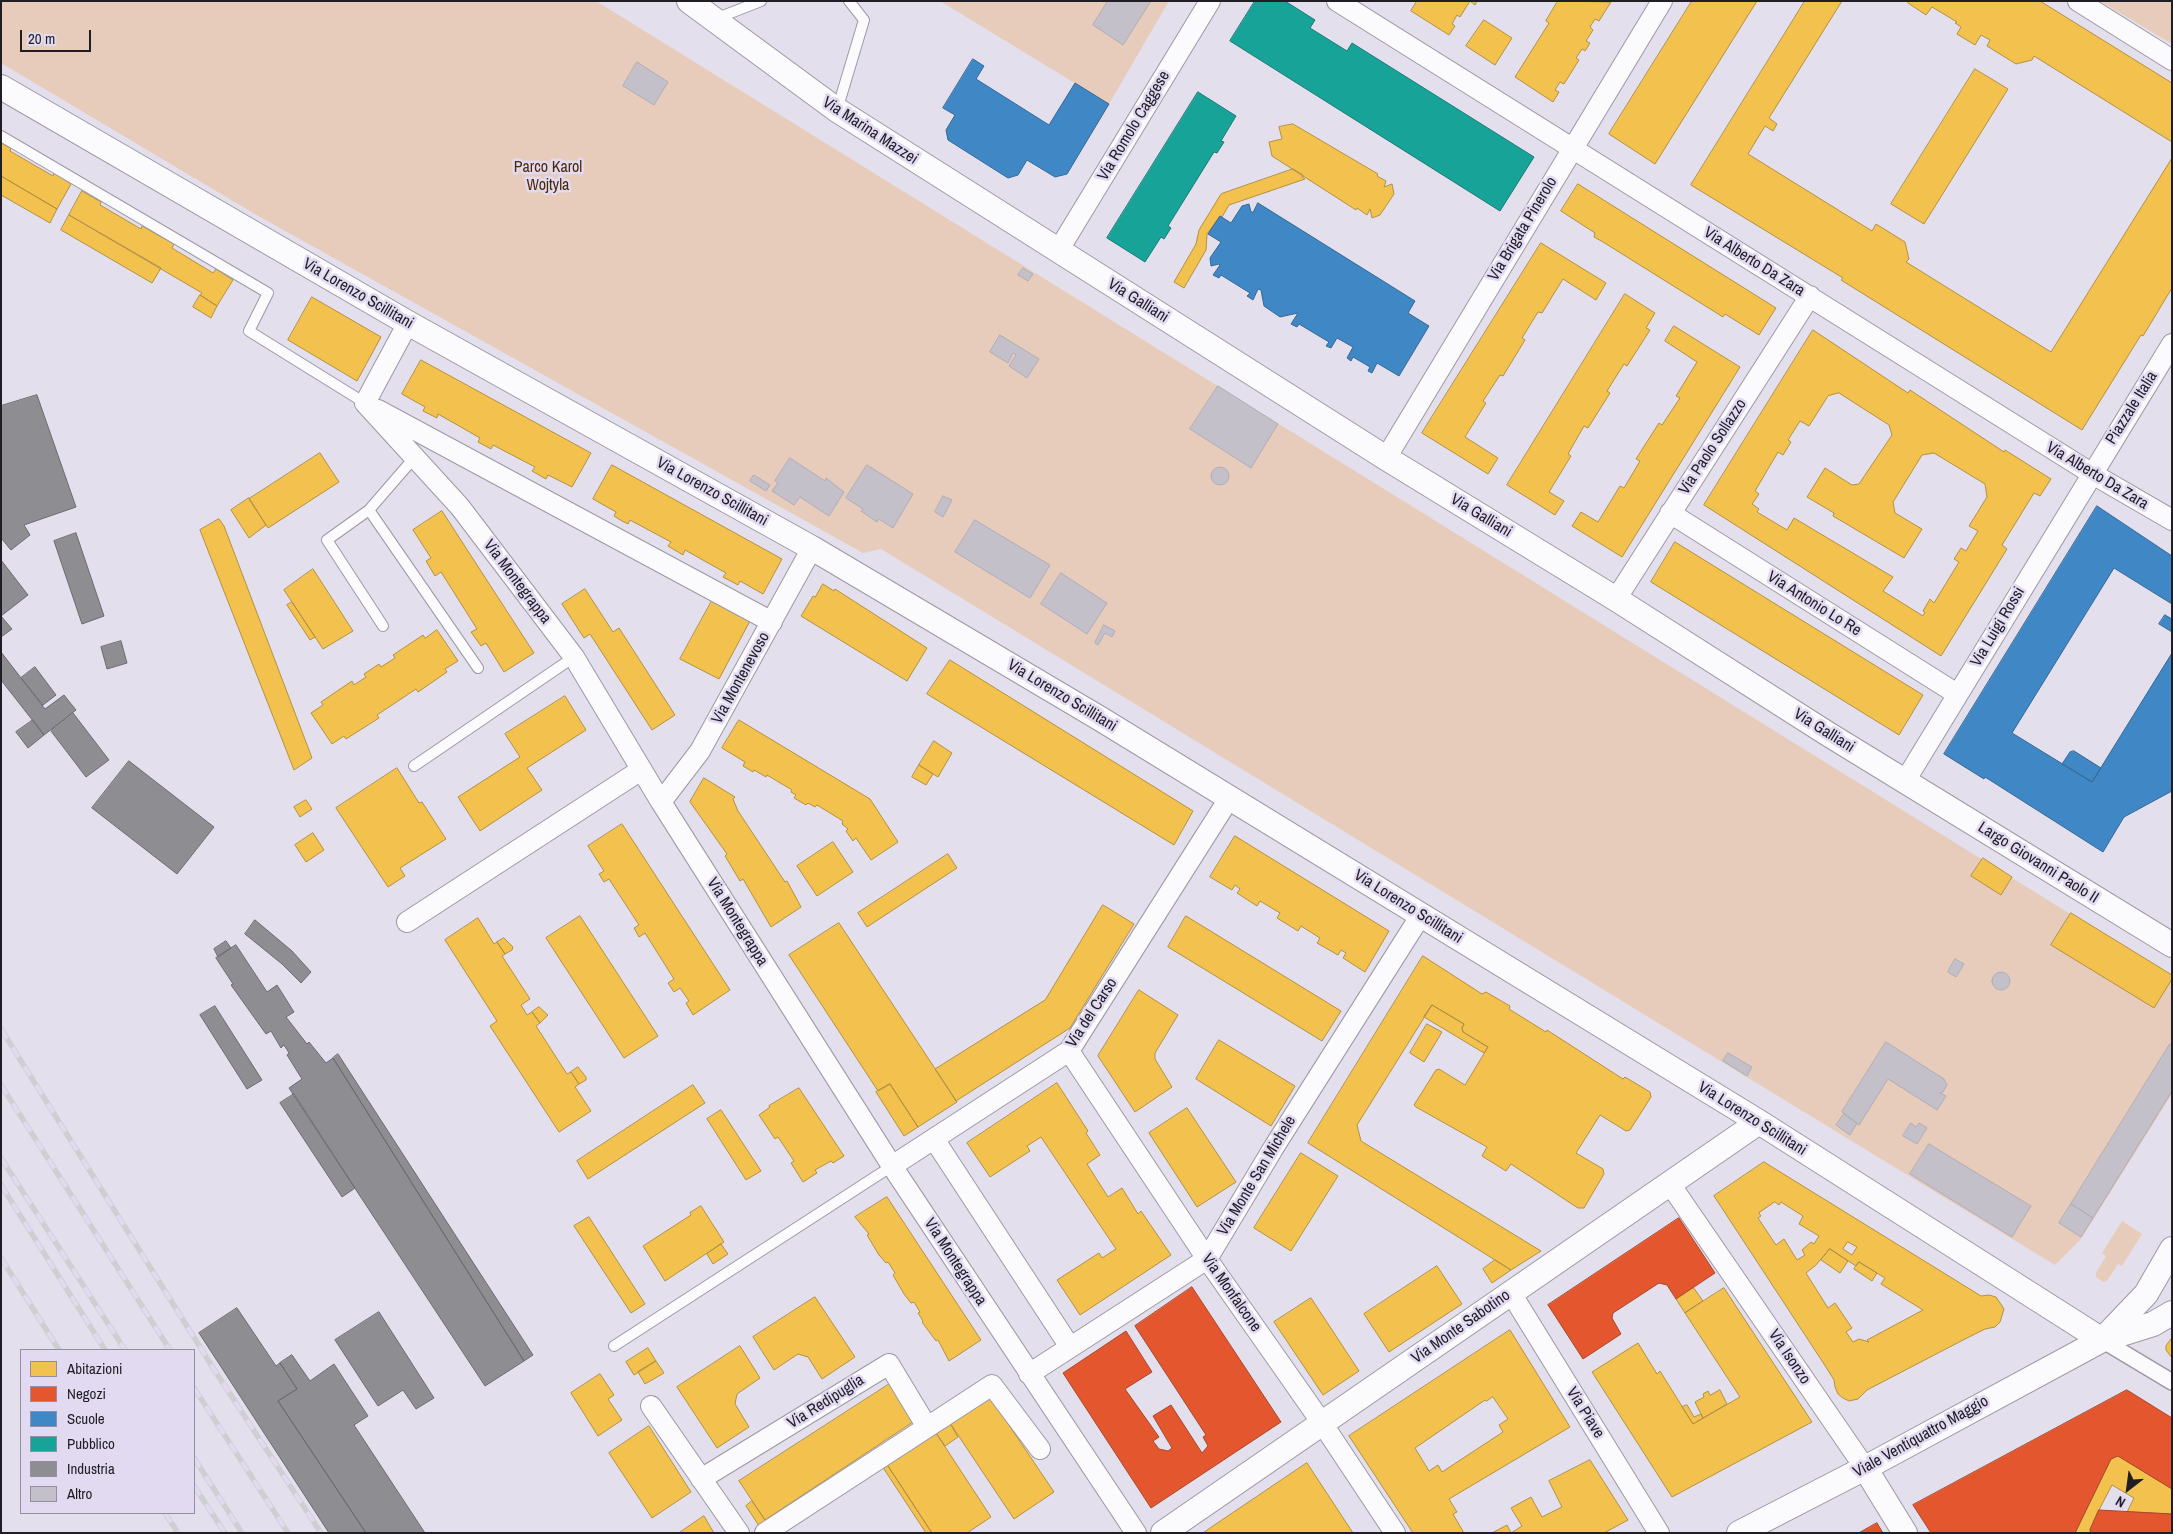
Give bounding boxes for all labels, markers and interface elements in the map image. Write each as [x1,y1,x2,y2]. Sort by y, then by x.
scale bar [22,20,94,52]
text: 20 m [28,28,55,49]
street label: Via Romolo Caggese [1094,68,1174,184]
street label: Via Marina Mazzei [819,93,921,169]
park label: Parco Karol Wojtyla [514,158,582,196]
street label: Via Brigata Pinerolo [1484,174,1562,284]
street label: Via Alberto Da Zara [1700,223,1808,301]
street label: Via Lorenzo Scillitani [299,255,417,333]
street label: Via Galliani [1104,275,1172,327]
street label: Piazzale Italia [2102,368,2162,448]
street label: Via Paolo Sollazzo [1675,396,1751,498]
street label: Via Alberto Da Zara [2042,438,2152,514]
street label: Via Lorenzo Scillitani [653,453,771,531]
street label: Via Galliani [1447,490,1515,542]
street label: Via Montegrappa [479,536,555,628]
street label: Via Antonio Lo Re [1764,568,1864,640]
street label: Via Luigi Rossi [1967,584,2029,670]
street label: Via Montenevoso [708,629,774,727]
street label: Via Lorenzo Scillitani [1004,656,1120,736]
street label: Via Galliani [1790,705,1858,757]
street label: Largo Giovanni Paolo II [1974,818,2102,908]
street label: Via Lorenzo Scillitani [1350,866,1466,948]
street label: Via Montegrappa [702,874,772,970]
street label: Via del Carso [1062,975,1122,1051]
street label: Via Lorenzo Scillitani [1694,1078,1810,1160]
street label: Via Monte San Michele [1214,1113,1300,1239]
street label: Via Montegrappa [920,1215,990,1309]
street label: Via Monfalcone [1197,1250,1265,1336]
street label: Via Monte Sabotino [1408,1286,1514,1368]
street label: Via Isonzo [1764,1326,1814,1388]
legend [20,1349,195,1514]
text: Abitazioni [67,1358,122,1379]
street label: Via Redipuglia [784,1371,868,1433]
text: Negozi [67,1383,106,1404]
street label: Via Piave [1562,1384,1608,1442]
street label: Viale Ventiquattro Maggio [1850,1392,1992,1482]
text: Scuole [67,1408,105,1429]
text: Pubblico [67,1433,115,1454]
text: Industria [67,1458,115,1479]
north arrow [2103,1464,2153,1514]
text: Altro [67,1483,92,1504]
text: N [2112,1492,2129,1512]

